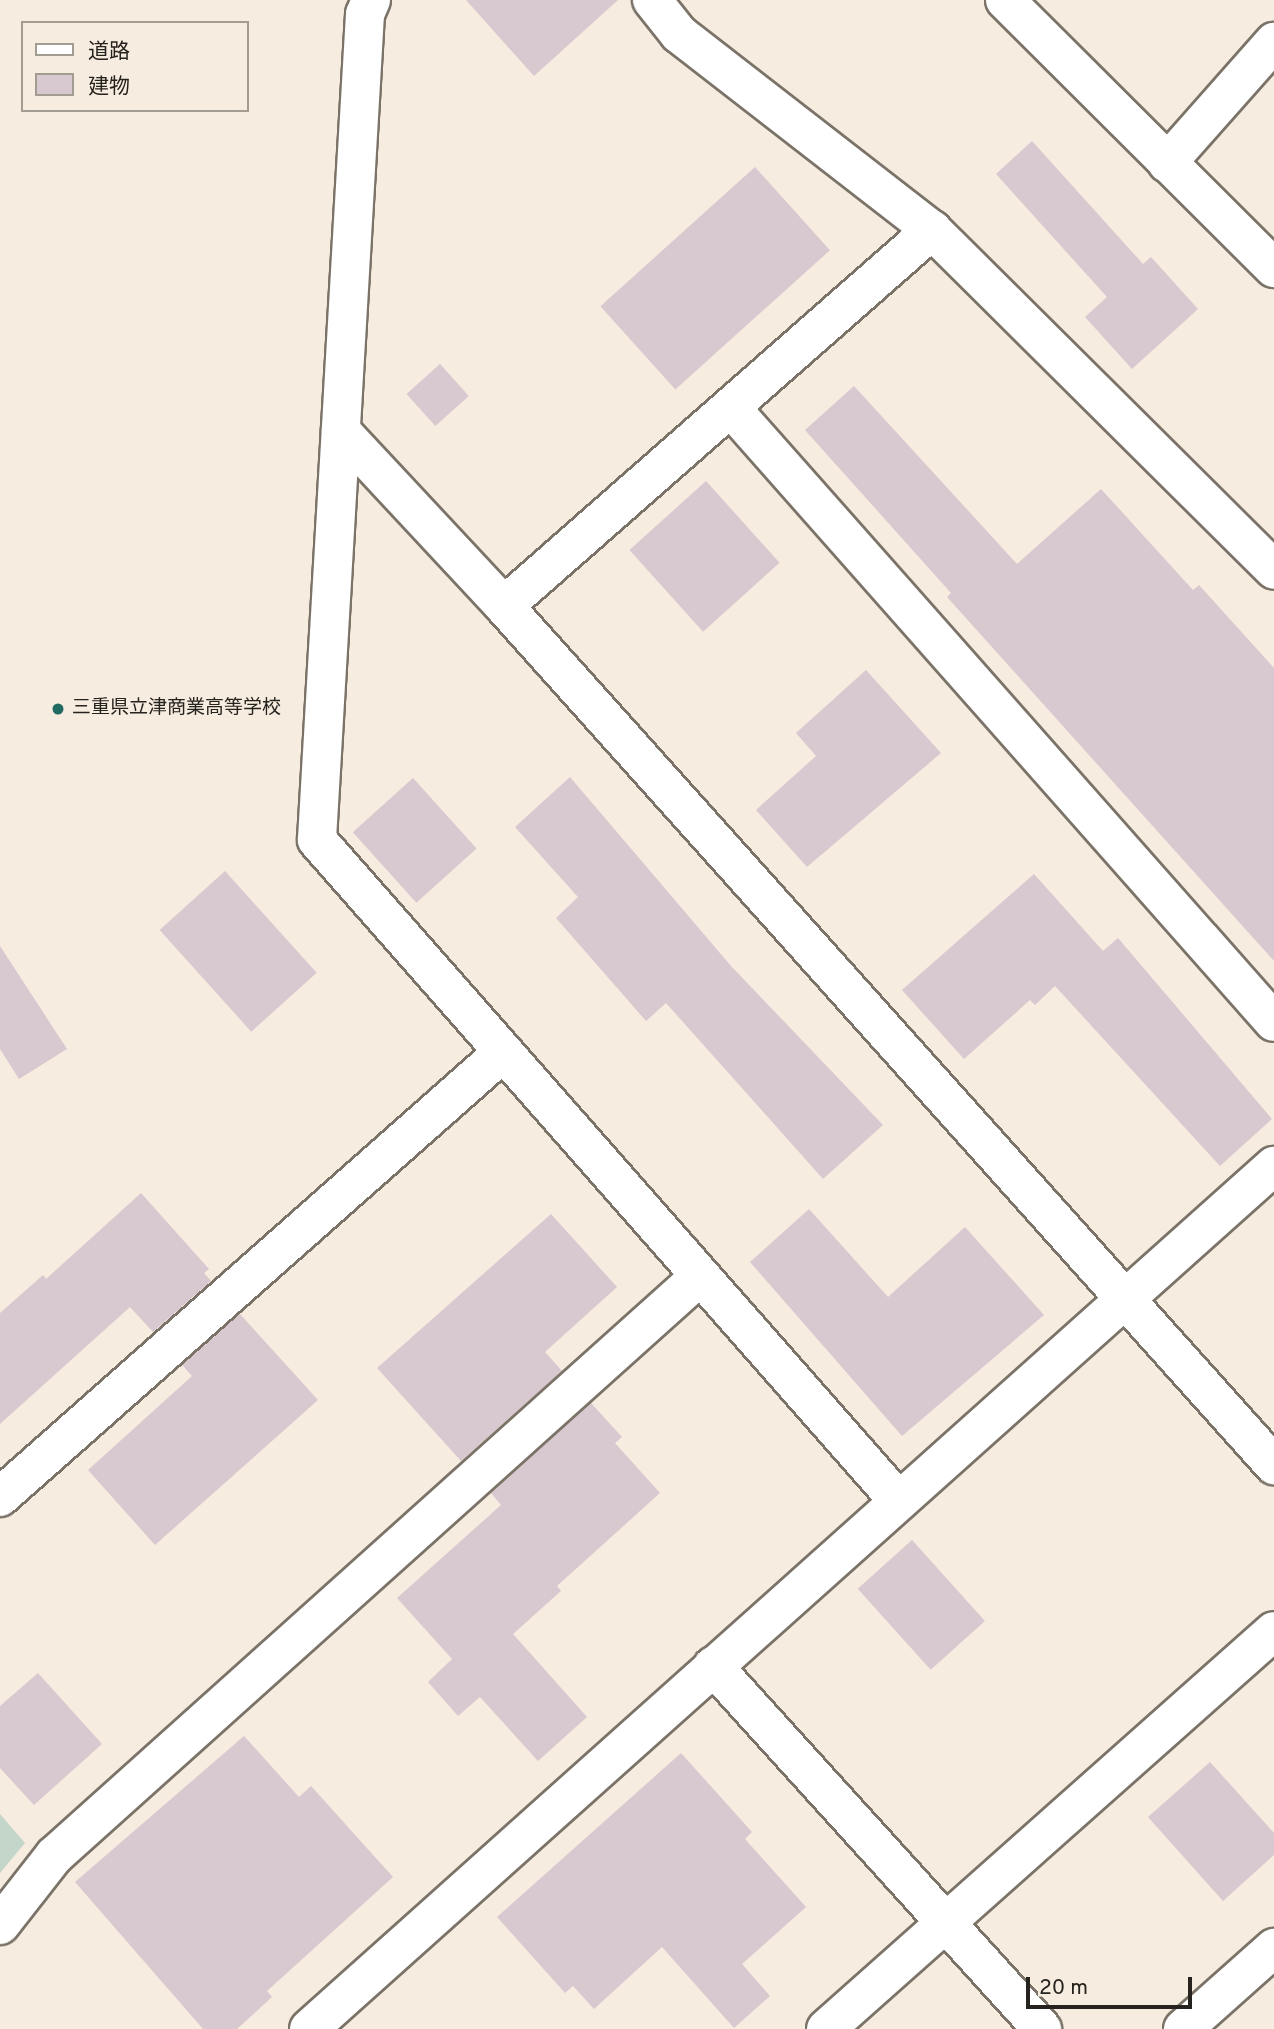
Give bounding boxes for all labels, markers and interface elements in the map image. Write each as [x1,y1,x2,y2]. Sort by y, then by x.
legend [21,21,248,112]
text: 道路 [88,39,130,66]
text: 建物 [88,74,130,101]
place label: 三重県立津商業高等学校 [72,698,281,720]
marker: 三重県立津商業高等学校 [50,701,66,717]
scale bar [1029,1962,1195,2006]
text: 20 m [1039,1975,1088,2002]

